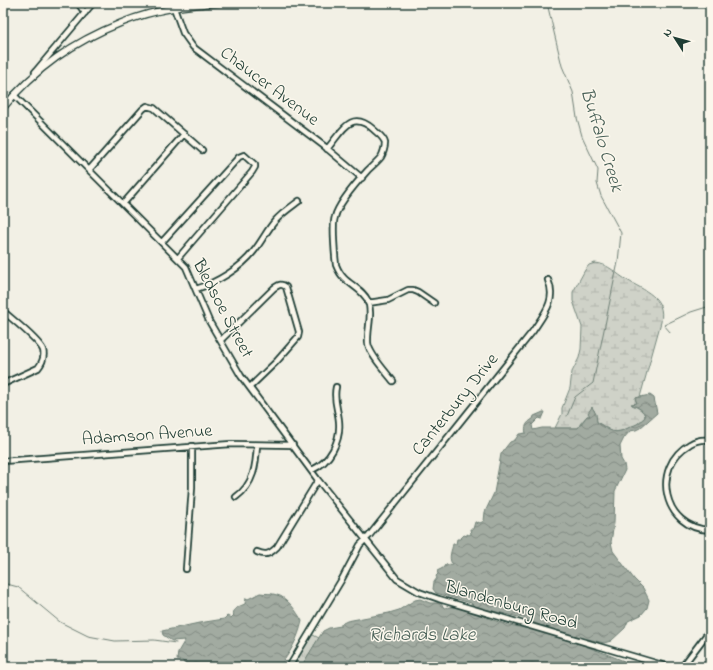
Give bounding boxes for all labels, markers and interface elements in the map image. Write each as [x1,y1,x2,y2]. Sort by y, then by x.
north arrow [655,18,695,58]
text: N [659,25,676,40]
street label: Chaucer Avenue [214,41,325,134]
water label: Buffalo Creek [572,85,630,196]
street label: Bledsoe Street [185,254,259,363]
street label: Canterbury Drive [406,347,506,462]
street label: Adamson Avenue [81,418,214,454]
street label: Blandenburg Road [440,574,580,638]
water label: Richards Lake [369,622,477,649]

